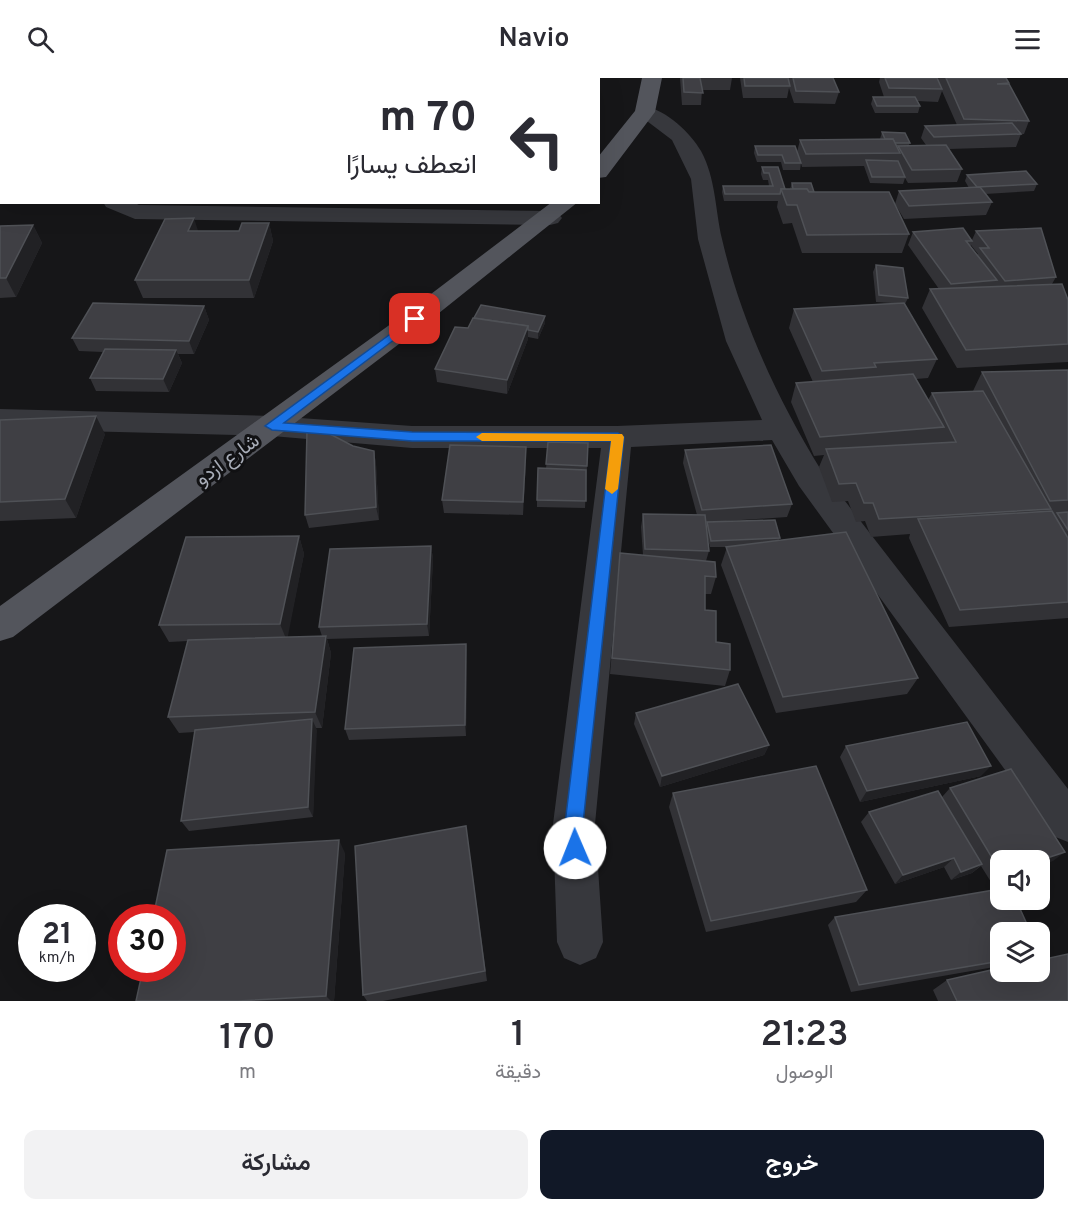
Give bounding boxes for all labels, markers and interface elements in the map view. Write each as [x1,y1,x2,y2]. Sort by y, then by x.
text: Navio [499,22,569,56]
icon: search [24,23,57,56]
icon: menu [1011,23,1044,56]
text: 70 m [379,93,477,146]
icon: left [498,102,576,180]
text: انعطف يسارًا [346,149,477,183]
pin [389,293,440,344]
icon: arrive [398,302,431,335]
street label: شارع ازدو [191,429,265,493]
position arrow [543,816,607,880]
map controls [990,850,1050,982]
button: sound [990,850,1050,910]
speed limit sign: 30 [108,904,186,982]
text: 21 [42,917,72,954]
button: layers [990,922,1050,982]
text: km/h [39,949,75,968]
text: 1 [511,1013,525,1059]
text: 21:23 [760,1013,849,1059]
text: 170 [219,1016,276,1062]
text: m [239,1060,256,1086]
text: دقيقة [495,1060,541,1086]
text: الوصول [776,1060,833,1086]
button: مشاركة [24,1130,528,1199]
button: خروج [540,1130,1044,1199]

